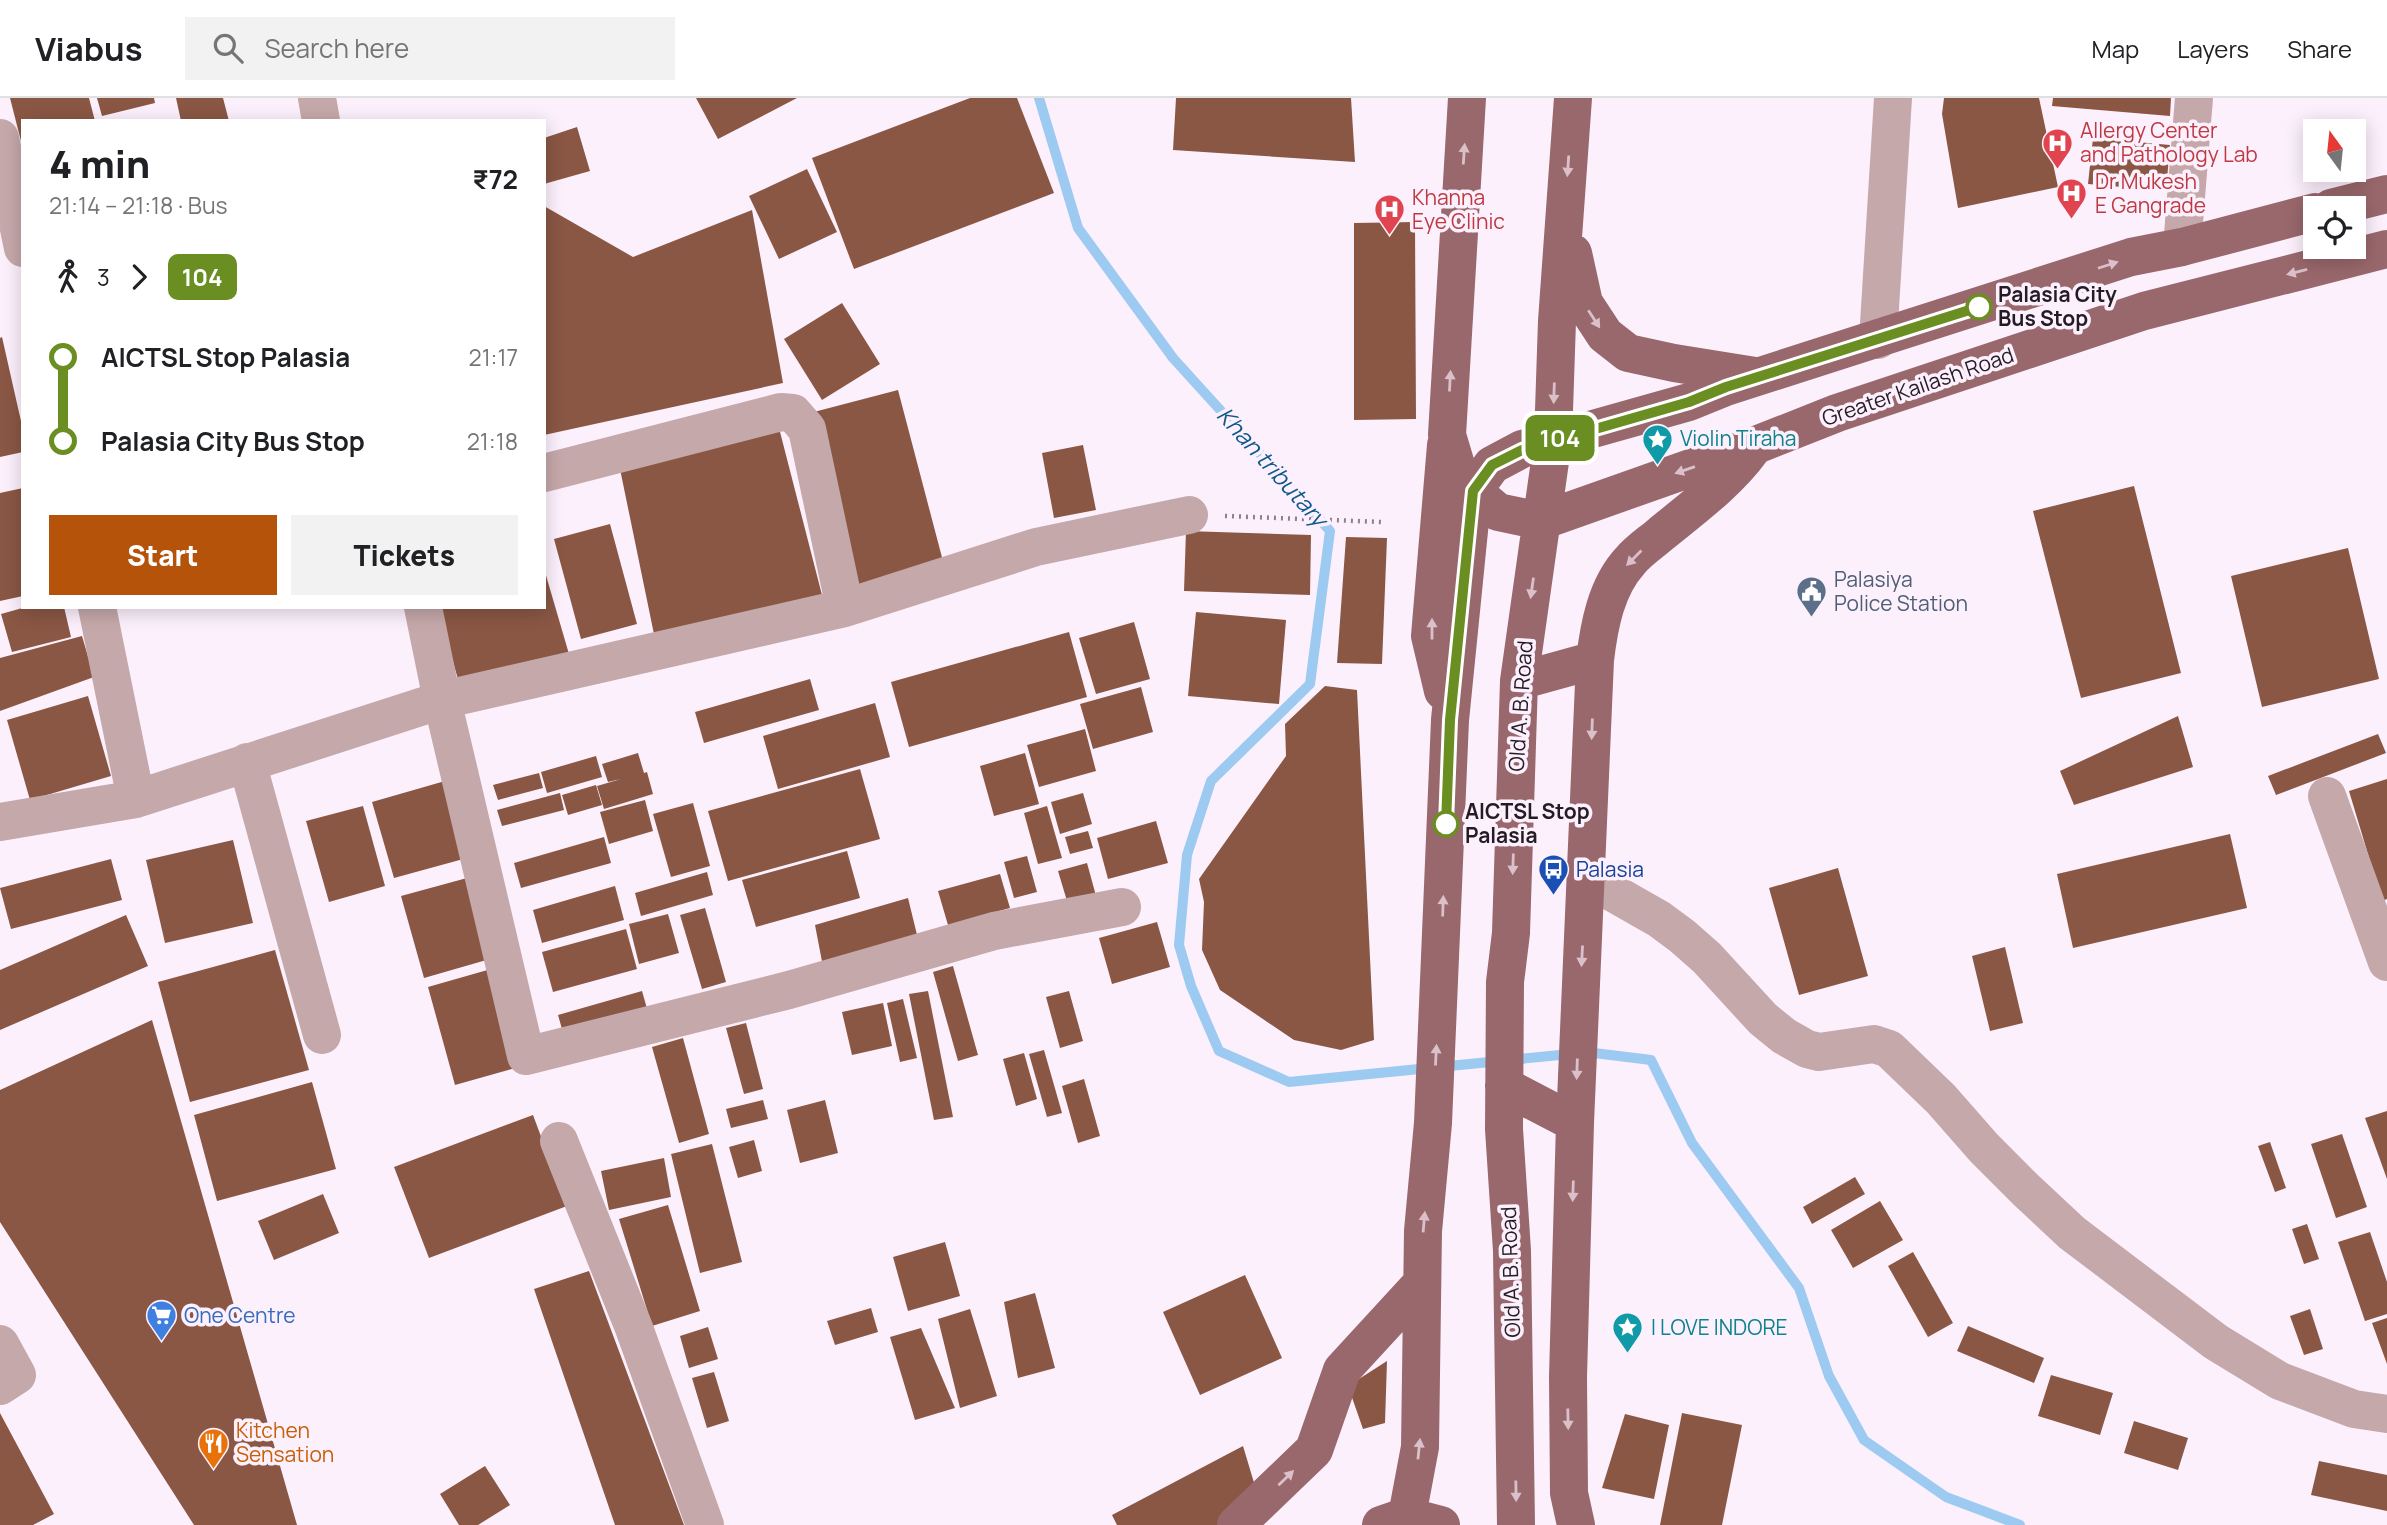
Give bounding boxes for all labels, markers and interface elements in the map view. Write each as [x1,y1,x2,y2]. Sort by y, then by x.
search box [185,17,675,80]
text: Viabus [35,26,143,71]
icon: search [209,29,247,67]
text: Search here [265,30,409,66]
text: Map [2092,32,2139,65]
text: Layers [2177,32,2249,65]
text: Share [2287,32,2352,65]
place label: Allergy Center and Pathology Lab [2080,116,2258,168]
north arrow [2303,119,2366,182]
map controls [2303,119,2366,259]
hospital icon: Allergy Center and Pathology Lab [2040,126,2074,170]
text: 4 min [49,137,150,189]
one-way arrow [1459,143,1470,165]
one-way arrow [1563,155,1574,177]
text: ₹72 [473,161,518,197]
place label: Dr Mukesh E Gangrade [2095,167,2206,219]
hospital icon: Dr Mukesh E Gangrade [2055,177,2089,221]
place label: Khanna Eye Clinic [1412,183,1505,235]
text: 21:14 – 21:18 · Bus [49,189,228,221]
hospital icon: Khanna Eye Clinic [1372,193,1406,237]
button: locate [2303,196,2366,259]
icon: walk [49,258,87,296]
icon: forward [120,258,158,296]
one-way arrow [2097,259,2118,269]
text: 104 [182,260,223,293]
text: 3 [97,261,110,293]
one-way arrow [2286,267,2308,278]
place label: Palasia City Bus Stop [1998,280,2117,332]
marker: Palasia City Bus Stop [1966,294,1992,320]
one-way arrow [1588,309,1601,328]
text: AICTSL Stop Palasia [101,339,350,375]
street label: Greater Kailash Road [1818,340,2017,432]
text: 21:17 [469,341,518,373]
one-way arrow [1444,370,1455,392]
one-way arrow [1549,382,1560,404]
water label: Khan tributary [1210,400,1337,535]
line badge: 104 [1520,415,1600,461]
text: 104 [1540,421,1580,454]
place icon: Violin Tiraha [1640,422,1674,466]
text: Palasia City Bus Stop [101,423,365,459]
place label: Violin Tiraha [1680,424,1796,452]
text: 21:18 [467,425,518,457]
one-way arrow [1674,465,1695,476]
button: Start [49,515,277,595]
button: Tickets [291,515,518,595]
one-way arrow [1626,549,1643,566]
place label: Palasiya Police Station [1834,565,1968,617]
public building icon: Palasiya Police Station [1794,575,1828,619]
one-way arrow [1526,577,1537,599]
one-way arrow [1426,618,1438,640]
street label: Old A. B. Road [1501,640,1539,772]
one-way arrow [1587,718,1598,740]
place label: AICTSL Stop Palasia [1465,797,1590,849]
marker: AICTSL Stop Palasia [1433,811,1459,837]
one-way arrow [1507,853,1518,875]
bus stop icon: Palasia [1536,853,1570,897]
place label: Palasia [1576,855,1644,883]
one-way arrow [1437,895,1448,917]
one-way arrow [1577,945,1588,967]
one-way arrow [1430,1044,1441,1066]
one-way arrow [1571,1058,1582,1080]
one-way arrow [1567,1181,1578,1203]
street label: Old A. B. Road [1494,1206,1526,1338]
one-way arrow [1419,1210,1430,1232]
supermarket icon: One Centre [144,1299,178,1343]
place label: One Centre [184,1301,296,1329]
place icon: I LOVE INDORE [1611,1311,1645,1355]
place label: I LOVE INDORE [1651,1313,1788,1341]
one-way arrow [1562,1408,1574,1430]
place label: Kitchen Sensation [236,1416,334,1468]
restaurant icon: Kitchen Sensation [196,1426,230,1470]
one-way arrow [1413,1438,1424,1460]
one-way arrow [1277,1470,1294,1487]
one-way arrow [1510,1480,1522,1502]

